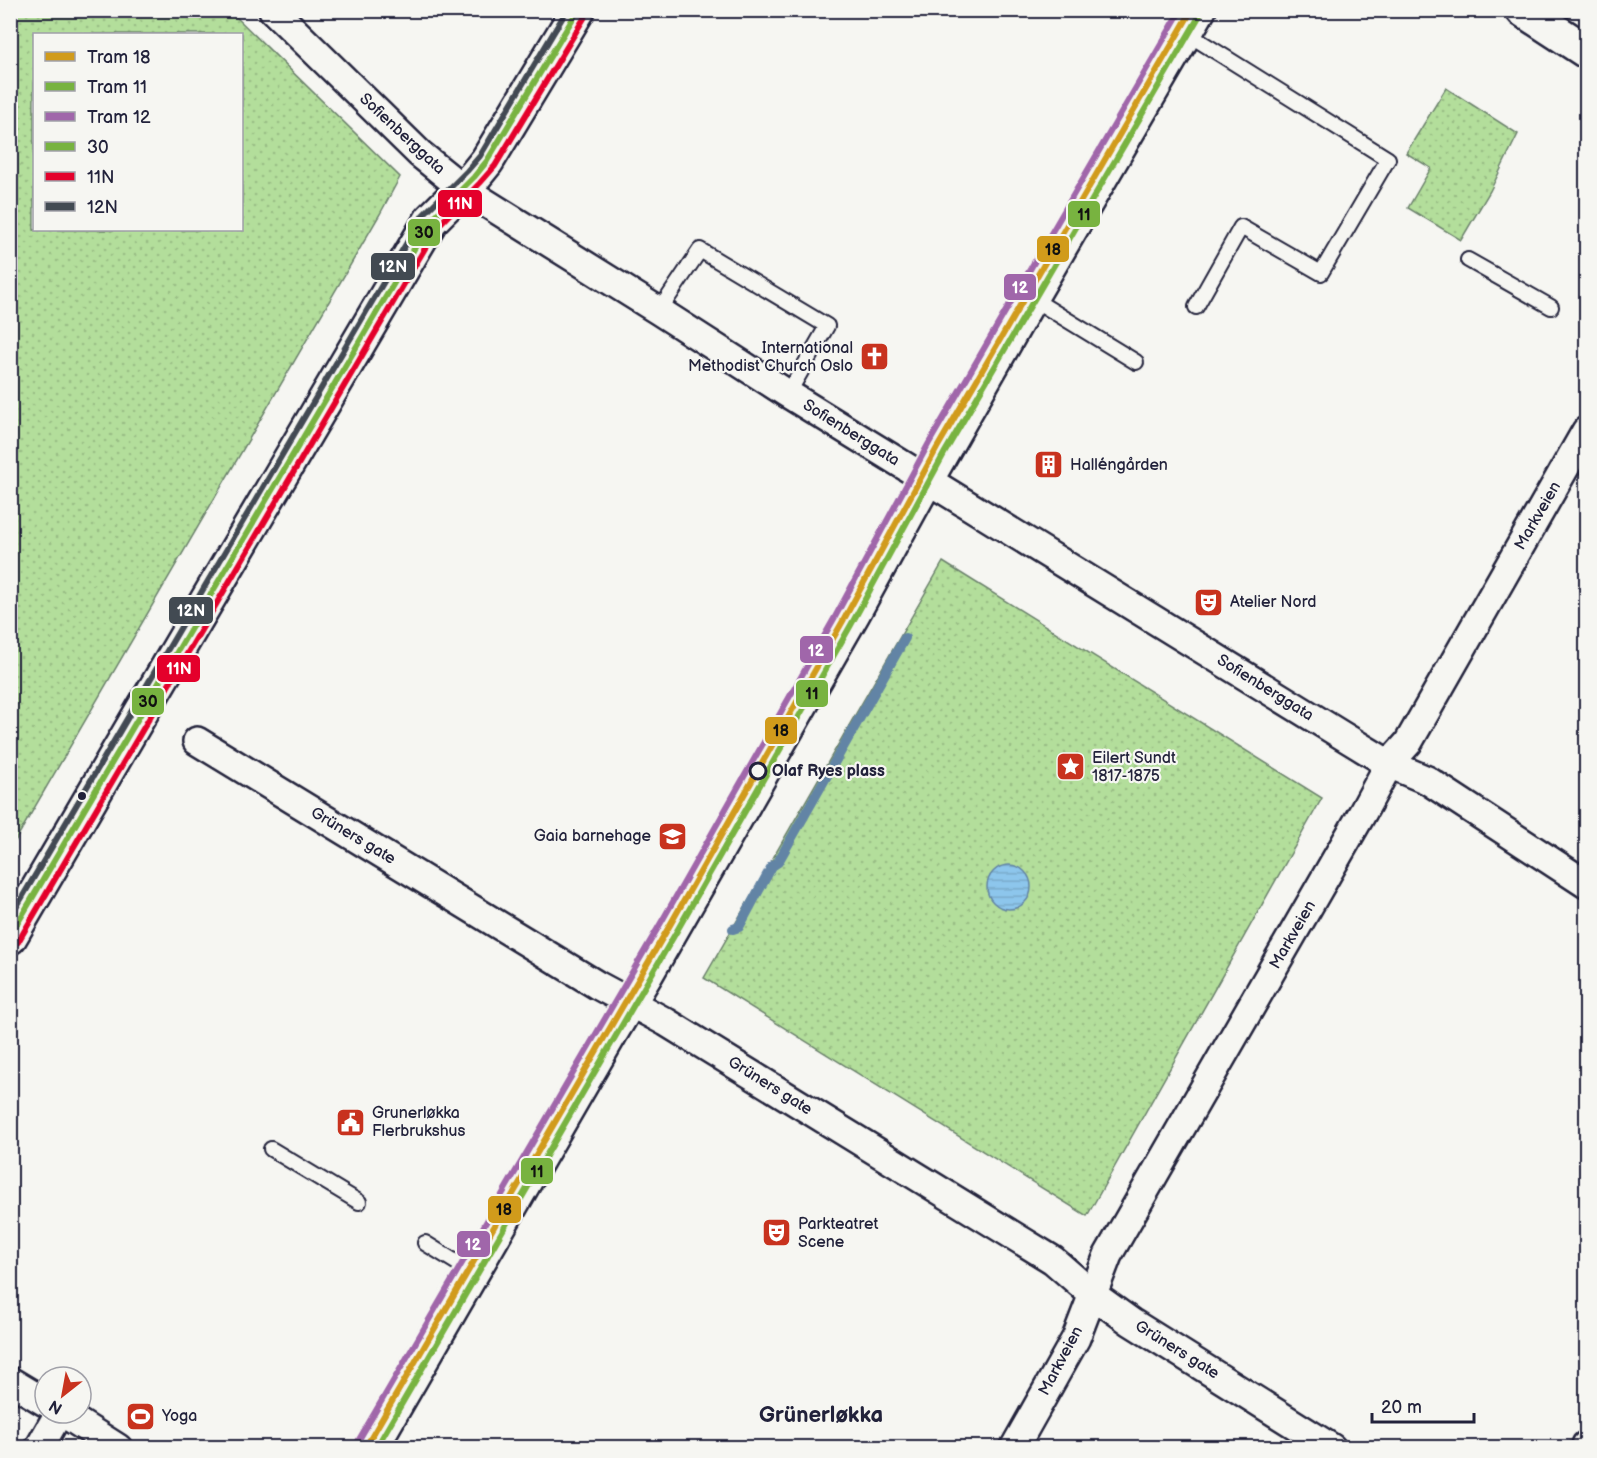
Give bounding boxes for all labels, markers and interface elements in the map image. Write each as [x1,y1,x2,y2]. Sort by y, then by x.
legend [33,33,243,231]
text: Tram 18 [87,47,150,68]
text: Tram 11 [87,77,147,98]
street label: Sofienberggata [355,89,449,179]
text: Tram 12 [87,107,151,128]
text: 30 [87,137,109,158]
text: 11N [87,167,114,188]
line badge: 11N [437,189,483,218]
text: 11N [447,195,473,214]
text: 12N [87,197,118,218]
line badge: 11 [1067,200,1101,228]
text: 11 [1077,206,1091,225]
line badge: 30 [407,218,441,247]
text: 30 [414,224,434,243]
line badge: 18 [1036,235,1070,263]
text: 18 [1045,241,1061,260]
line badge: 12N [370,252,416,281]
text: 12N [379,258,407,277]
line badge: 12 [1003,273,1037,301]
text: 12 [1012,279,1029,298]
place label: International Methodist Church Oslo [688,339,853,376]
church icon: International Methodist Church Oslo [858,341,890,373]
street label: Sofienberggata [799,396,903,470]
building icon: Halléngården [1033,449,1065,481]
place label: Halléngården [1070,456,1168,475]
street label: Markveien [1511,478,1565,554]
theatre icon: Atelier Nord [1193,586,1225,618]
place label: Atelier Nord [1230,593,1316,612]
line badge: 12N [168,596,214,625]
text: 12N [177,602,205,621]
line badge: 12 [799,635,834,664]
text: 12 [808,642,825,661]
street label: Sofienberggata [1213,651,1317,725]
line badge: 11N [156,654,201,683]
text: 11N [166,660,192,679]
line badge: 11 [795,679,829,708]
text: 11 [805,685,819,704]
line badge: 30 [131,687,165,716]
text: 30 [138,693,158,712]
line badge: 18 [764,716,798,745]
text: 18 [773,722,789,741]
place label: Eilert Sundt 1817-1875 [1092,749,1176,786]
place icon: Eilert Sundt 1817-1875 [1055,751,1087,783]
marker: Olaf Ryes plass [749,762,767,780]
place label: Olaf Ryes plass [772,762,885,781]
unlabelled marker [76,790,88,802]
street label: Grüners gate [307,803,399,869]
school or university icon: Gaia barnehage [656,820,688,852]
place label: Gaia barnehage [534,827,652,846]
street label: Markveien [1266,897,1320,973]
street label: Grüners gate [724,1053,816,1120]
place label: Grunerløkka Flerbrukshus [372,1104,465,1141]
public building icon: Grunerløkka Flerbrukshus [335,1106,367,1138]
line badge: 11 [520,1157,554,1185]
text: 11 [530,1163,544,1182]
line badge: 18 [487,1195,522,1224]
text: 18 [496,1201,512,1220]
place label: Parkteatret Scene [798,1215,878,1252]
theatre icon: Parkteatret Scene [761,1217,793,1249]
line badge: 12 [456,1230,491,1258]
text: 12 [465,1236,482,1255]
street label: Grüners gate [1131,1317,1223,1384]
street label: Markveien [1035,1323,1087,1399]
north arrow [33,1365,93,1425]
scale bar [1372,1386,1474,1424]
text: N [46,1395,66,1418]
text: 20 m [1381,1397,1422,1418]
sports icon: Yoga [125,1400,157,1432]
district label: Grünerløkka [759,1402,883,1429]
place label: Yoga [161,1407,197,1426]

